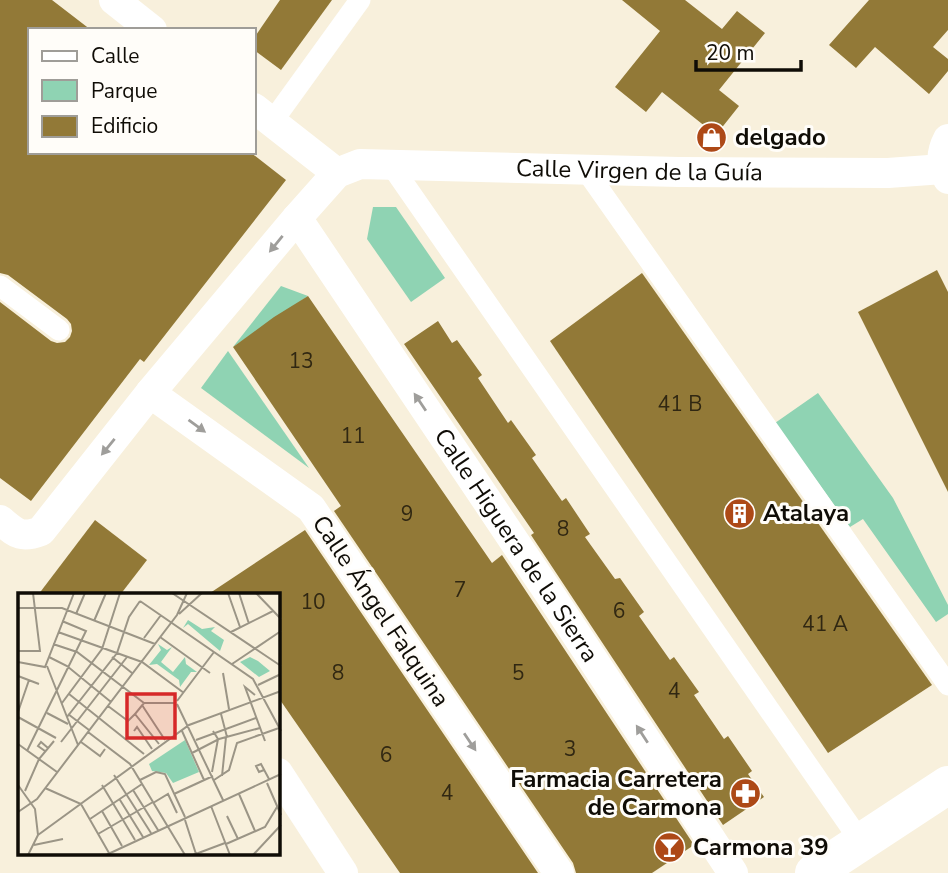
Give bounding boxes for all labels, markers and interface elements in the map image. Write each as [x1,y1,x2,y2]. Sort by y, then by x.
legend [28,28,256,154]
scale bar [696,28,801,72]
text: 20 m [706,39,755,67]
text: Calle [91,42,139,70]
text: Parque [91,77,158,105]
text: Edificio [91,112,158,140]
shop icon: delgado [695,120,729,154]
place label: delgado [735,121,826,153]
street label: Calle Virgen de la Guía [515,152,763,188]
one-way arrow [269,235,284,252]
house number: 13 [288,347,314,375]
house number: 41 B [658,390,702,418]
one-way arrow [414,392,427,412]
one-way arrow [187,419,206,433]
house number: 11 [340,422,366,450]
street label: Calle Higuera de la Sierra [427,422,606,668]
one-way arrow [101,438,116,455]
building icon: Atalaya [723,496,757,530]
place label: Atalaya [763,497,849,529]
house number: 9 [401,500,413,528]
street label: Calle Ángel Falquina [305,509,457,713]
house number: 8 [557,515,569,543]
house number: 7 [454,576,466,604]
house number: 10 [300,588,326,616]
inset map [18,593,280,856]
house number: 6 [613,597,625,625]
house number: 41 A [802,610,848,638]
house number: 8 [332,659,344,687]
house number: 5 [512,659,524,687]
house number: 4 [668,677,680,705]
one-way arrow [635,724,648,744]
one-way arrow [463,733,477,751]
house number: 3 [564,735,576,763]
house number: 6 [380,741,392,769]
place label: Farmacia Carretera de Carmona [510,763,722,823]
pharmacy icon: Farmacia Carretera de Carmona [728,776,762,810]
house number: 4 [441,779,453,807]
bar icon: Carmona 39 [653,830,687,864]
place label: Carmona 39 [693,831,829,863]

